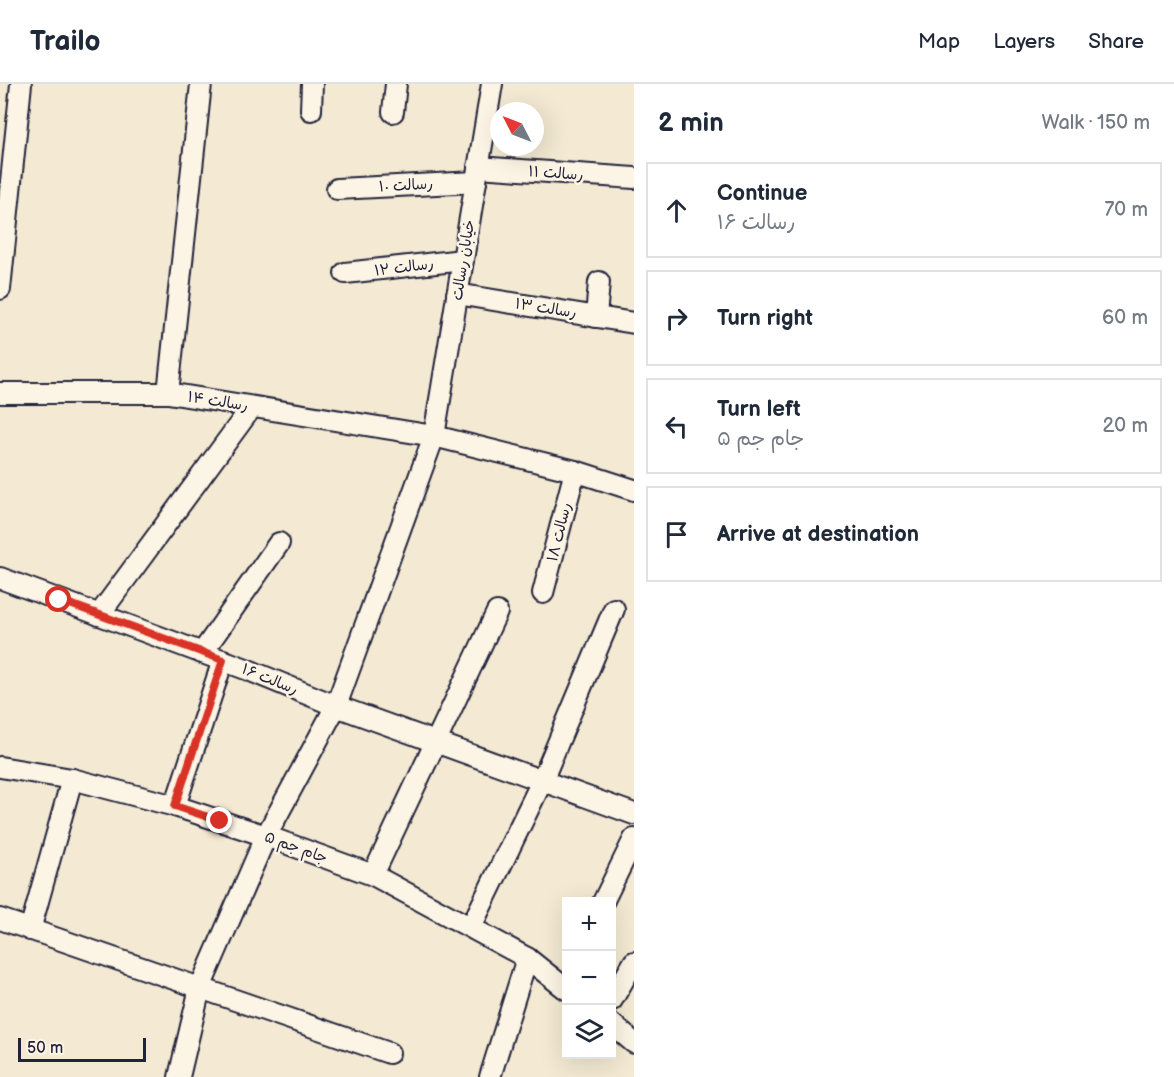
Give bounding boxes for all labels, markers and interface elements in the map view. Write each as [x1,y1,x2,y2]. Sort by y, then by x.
text: Trailo [30,25,101,58]
text: Map [918,29,960,54]
text: Layers [993,29,1055,54]
text: Share [1088,29,1144,54]
north arrow [490,102,544,156]
text: 2 min [658,108,724,139]
text: Walk · 150 m [1041,111,1150,135]
street label: رسالت ۱۱ [528,162,584,185]
street label: رسالت ۱۰ [378,175,434,196]
text: Continue [717,180,807,207]
icon: ahead [660,194,693,227]
text: 70 m [1104,198,1148,222]
text: رسالت ۱۶ [717,211,795,235]
street label: خیابان رسالت [448,218,479,302]
street label: رسالت ۱۲ [373,254,435,281]
street label: رسالت ۱۳ [514,294,578,323]
icon: right [660,302,693,335]
text: Turn right [717,305,813,332]
text: 60 m [1102,306,1148,330]
street label: رسالت ۱۴ [186,387,250,416]
text: Turn left [717,396,801,423]
icon: left [660,410,693,443]
text: 20 m [1103,414,1148,438]
text: جام جم ۵ [717,427,804,451]
street label: رسالت ۱۸ [543,501,576,564]
icon: arrive [660,518,693,551]
text: Arrive at destination [717,521,919,548]
route start [45,586,71,612]
street label: رسالت ۱۶ [239,660,301,699]
route end [206,807,232,833]
street label: جام جم ۵ [261,827,330,869]
map controls [562,897,616,1059]
button: + [562,897,616,951]
button: − [562,951,616,1005]
button: layers [562,1005,616,1059]
scale bar [18,1035,146,1062]
text: 50 m [27,1039,63,1058]

